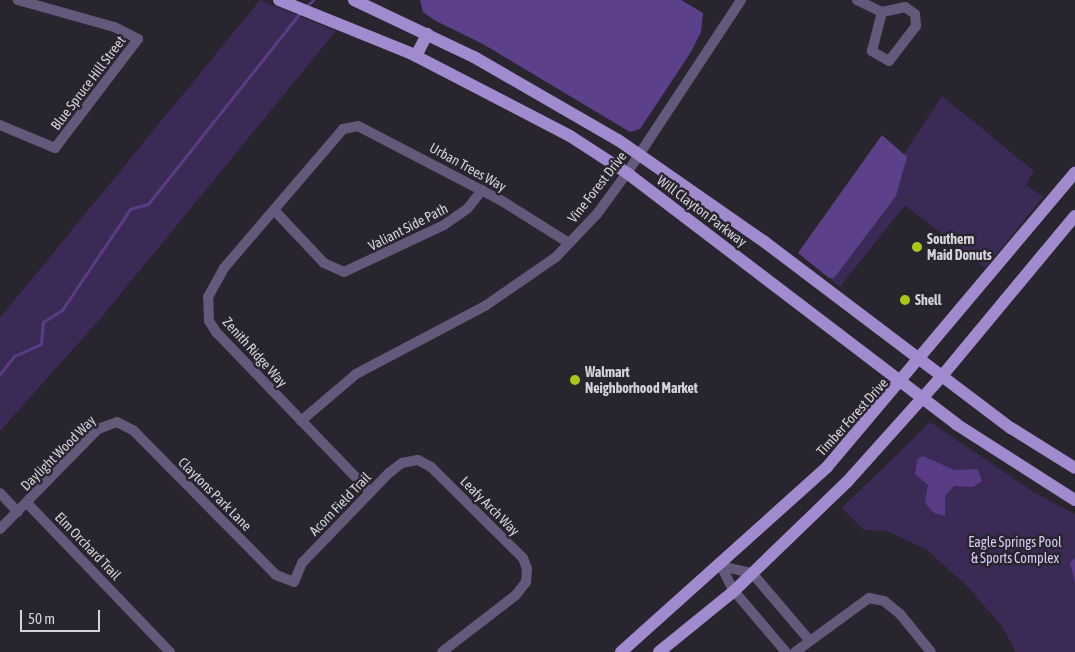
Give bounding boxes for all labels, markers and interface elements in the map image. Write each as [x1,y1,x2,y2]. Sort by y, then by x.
street label: Blue Spruce Hill Street [47,33,129,133]
street label: Urban Trees Way [427,139,509,195]
street label: Vine Forest Drive [564,148,630,226]
street label: Will Clayton Parkway [654,172,750,250]
street label: Valiant Side Path [365,200,451,254]
place label: Southern Maid Donuts [927,231,992,264]
marker: Southern Maid Donuts [911,241,923,253]
place label: Shell [915,292,941,308]
marker: Shell [899,294,911,306]
street label: Zenith Ridge Way [219,314,291,390]
place label: Walmart Neighborhood Market [585,364,698,397]
marker: Walmart Neighborhood Market [569,374,581,386]
street label: Timber Forest Drive [813,375,891,459]
street label: Daylight Wood Way [17,412,99,494]
street label: Claytons Park Lane [175,454,255,534]
street label: Acorn Field Trail [306,469,374,539]
street label: Leafy Arch Way [457,473,523,539]
street label: Elm Orchard Trail [51,509,125,583]
park label: Eagle Springs Pool & Sports Complex [968,534,1062,566]
scale bar [22,600,102,632]
text: 50 m [28,610,55,627]

